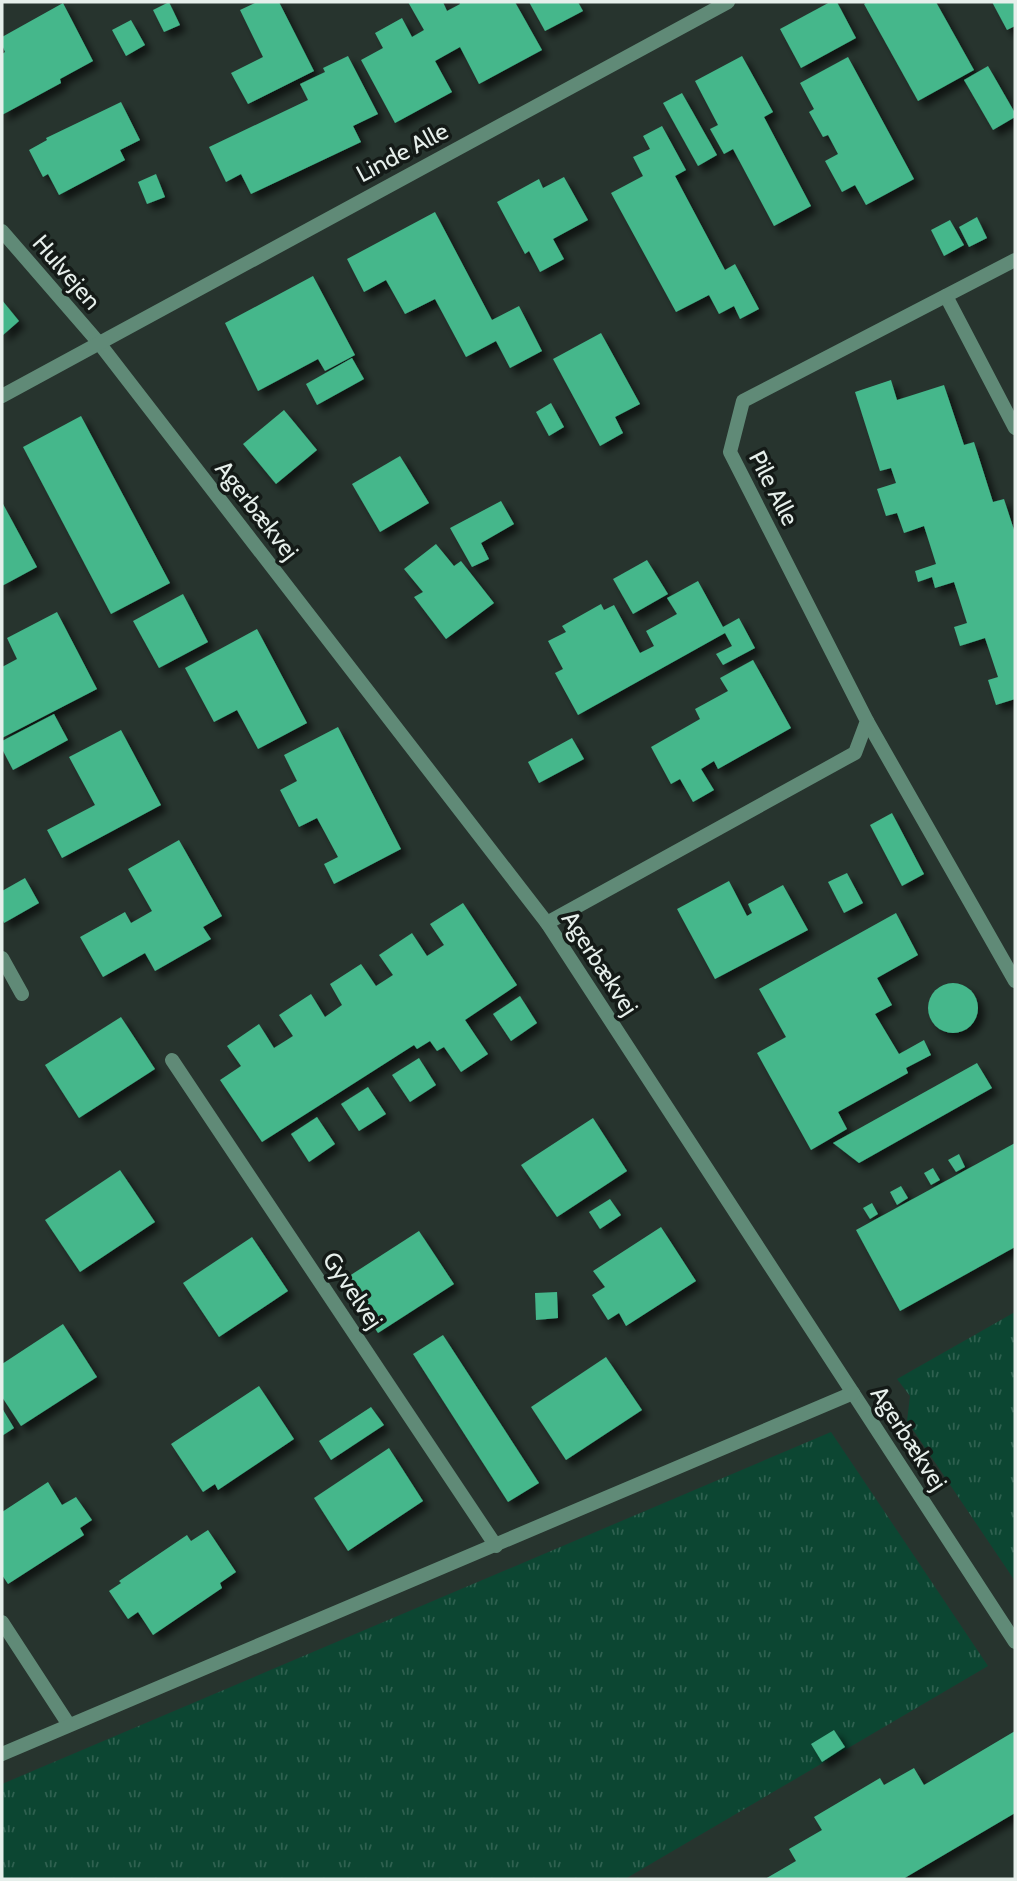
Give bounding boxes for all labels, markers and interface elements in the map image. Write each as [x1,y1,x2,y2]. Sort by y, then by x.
street label: Linde Alle [351,116,453,188]
street label: Hulvejen [27,229,107,315]
street label: Pile Alle [743,446,805,530]
street label: Agerbækvej [209,455,305,565]
street label: Agerbækvej [556,906,644,1020]
street label: Gyvelvej [317,1246,389,1334]
street label: Agerbækvej [865,1381,953,1495]

